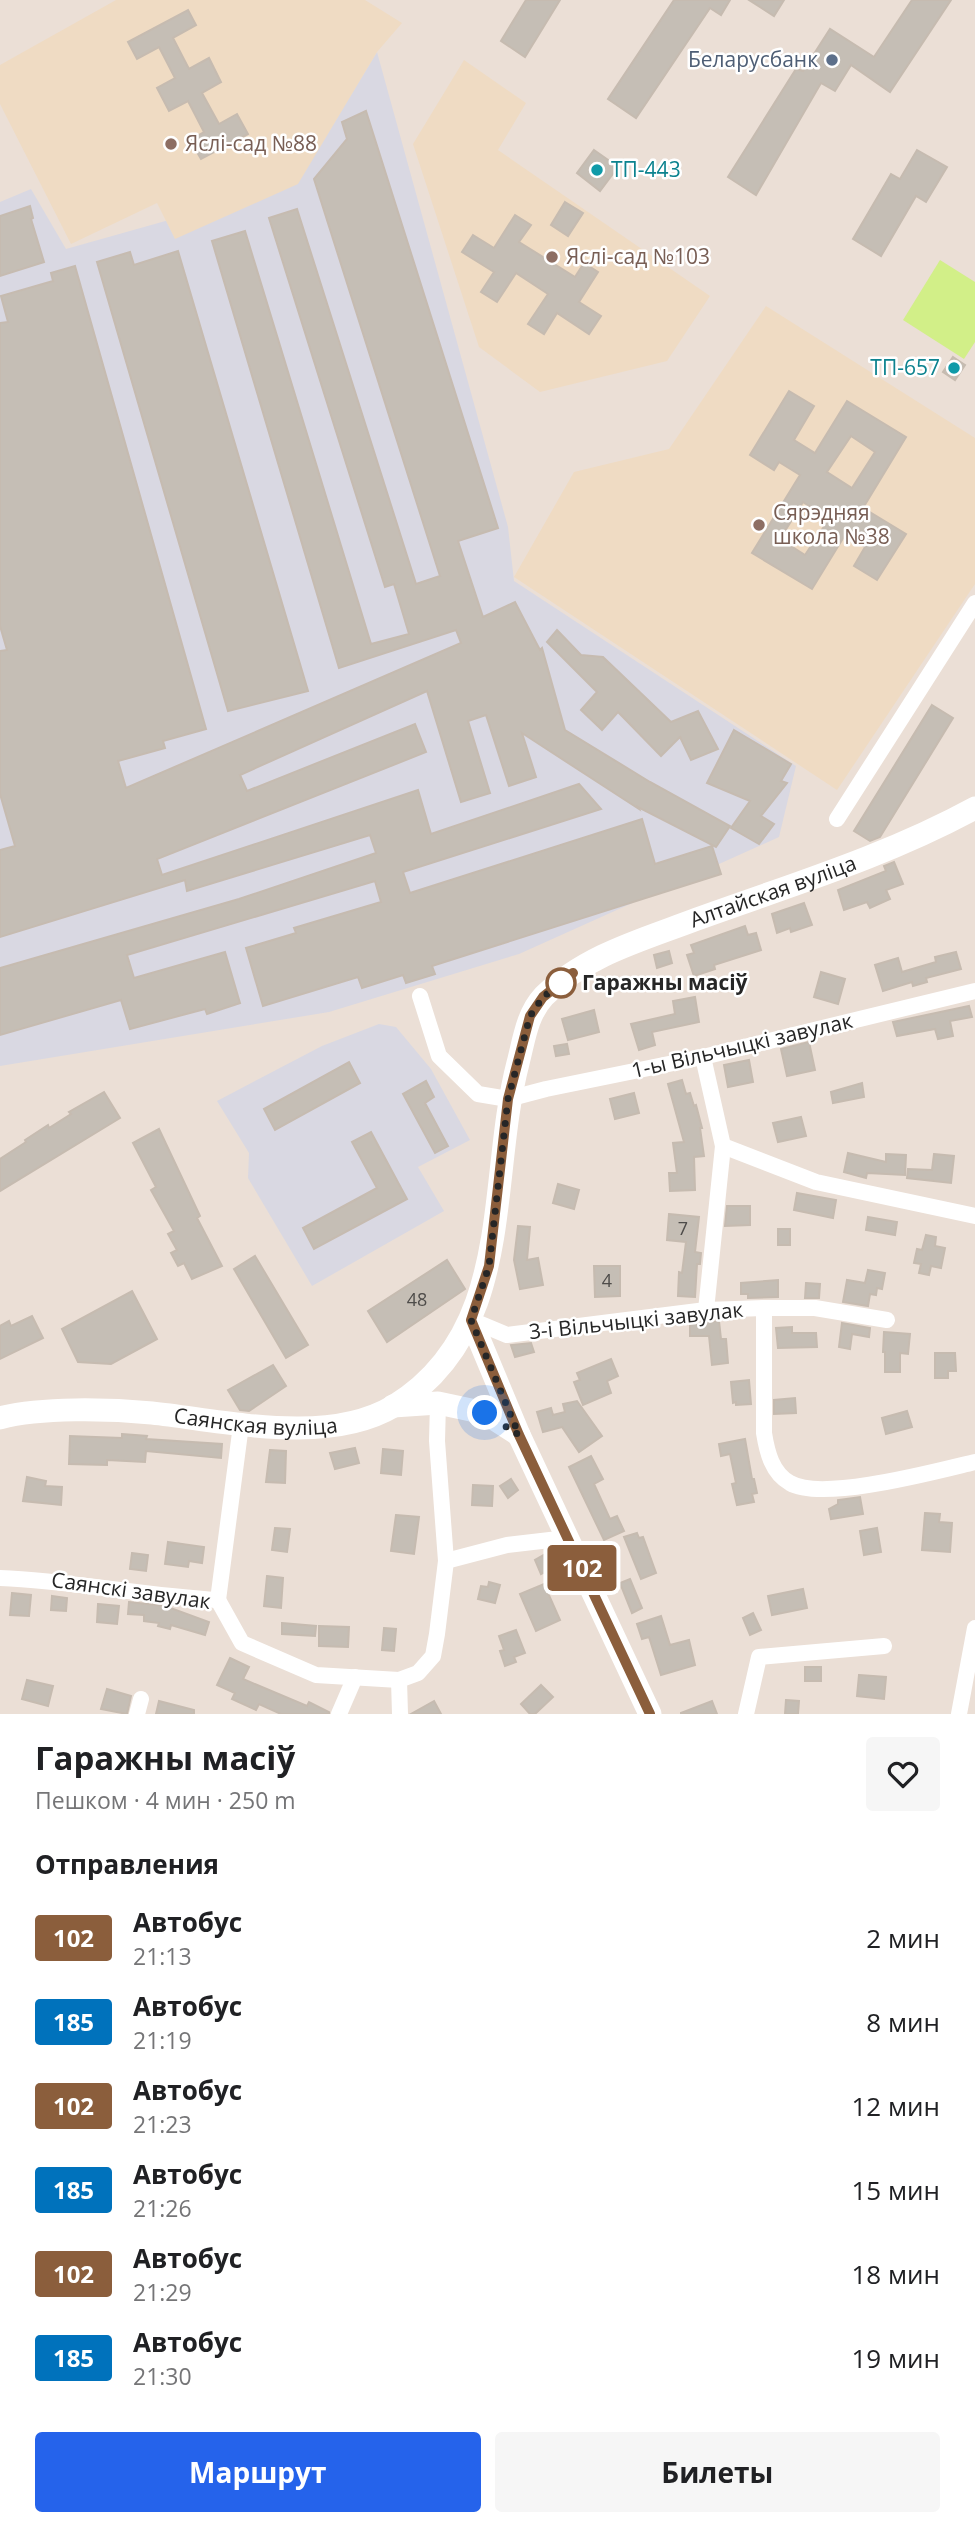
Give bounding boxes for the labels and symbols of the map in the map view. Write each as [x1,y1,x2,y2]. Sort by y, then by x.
place label: Беларусбанк [688,45,818,73]
marker: Беларусбанк [824,52,840,68]
place label: Яслі-сад №88 [185,129,317,157]
marker: Яслі-сад №88 [163,136,179,152]
place label: ТП-443 [611,155,681,183]
marker: ТП-443 [589,162,605,178]
place label: Яслі-сад №103 [566,242,710,270]
marker: Яслі-сад №103 [544,249,560,265]
place label: ТП-657 [870,353,940,381]
marker: ТП-657 [946,360,962,376]
place label: Сярэдняя школа №38 [773,498,890,550]
marker: Сярэдняя школа №38 [751,517,767,533]
street label: Алтайская вуліца [686,848,860,933]
marker: Гаражны масіў [546,968,576,998]
place label: Гаражны масіў [582,968,748,996]
street label: 1-ы Вільчыцкі завулак [628,1006,855,1084]
house number: 7 [678,1216,688,1240]
house number: 4 [602,1268,612,1292]
house number: 48 [407,1287,427,1311]
street label: 3-і Вільчыцкі завулак [527,1295,745,1345]
your location [467,1395,502,1430]
street label: Саянская вуліца [172,1401,339,1441]
line badge: 102 [542,1545,622,1591]
street label: Саянскі завулак [50,1565,213,1615]

